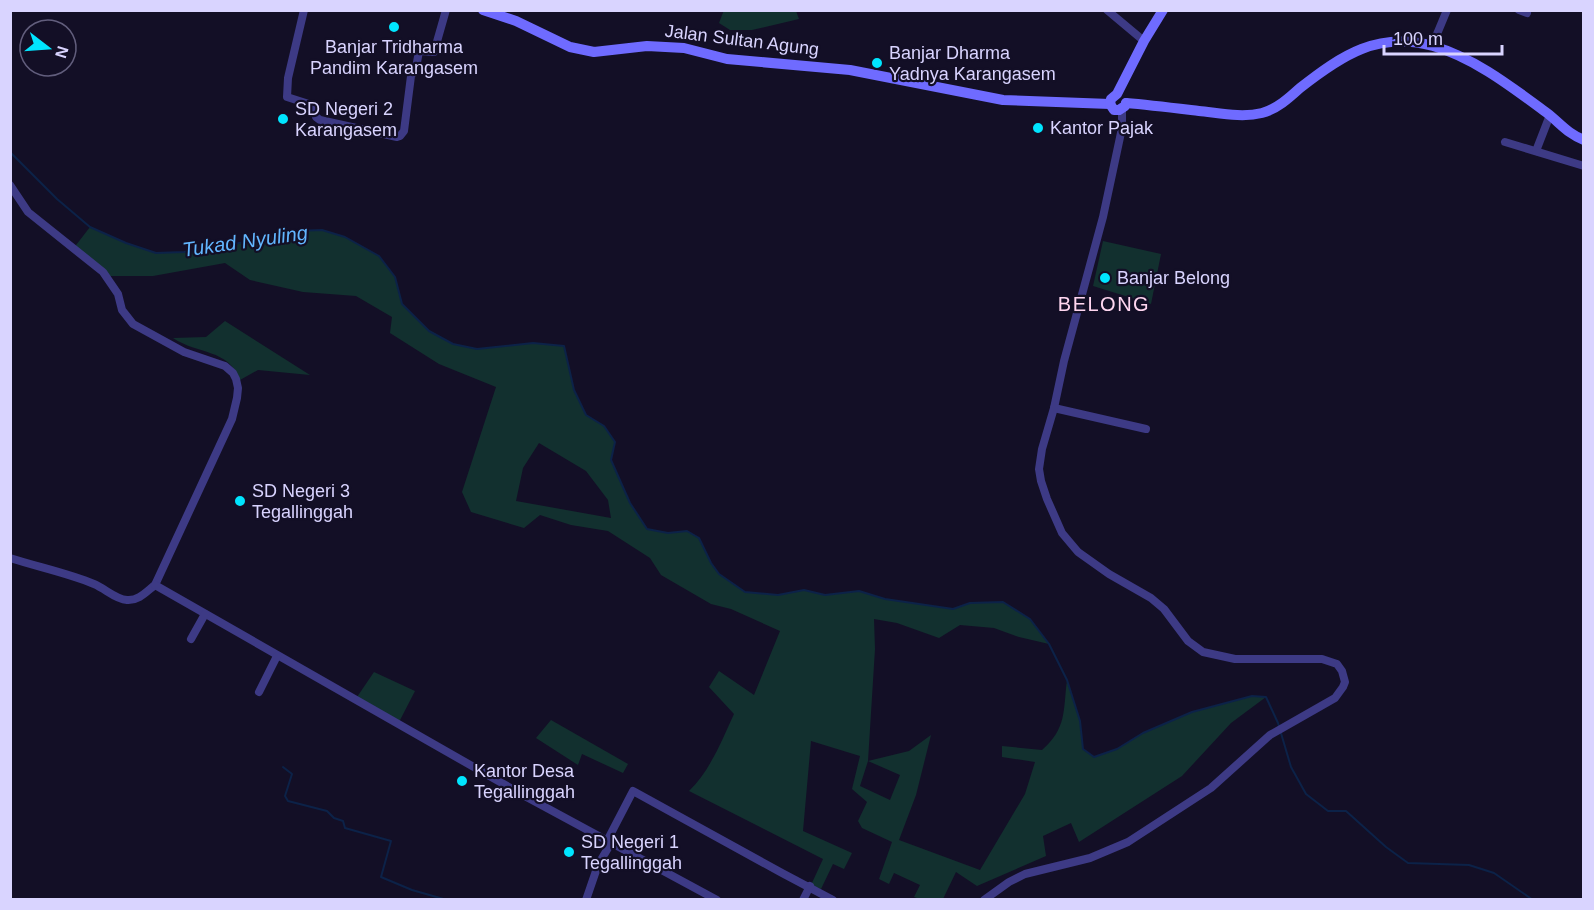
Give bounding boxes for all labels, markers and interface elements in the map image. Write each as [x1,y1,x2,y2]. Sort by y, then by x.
north arrow [18,18,78,78]
scale bar [1384,18,1502,56]
marker: Banjar Tridharma Pandim Karangasem [387,20,401,34]
street label: Jalan Sultan Agung [664,21,820,59]
text: 100 m [1393,29,1443,49]
place label: Banjar Tridharma Pandim Karangasem [310,37,478,78]
place label: Banjar Dharma Yadnya Karangasem [889,43,1056,84]
text: N [52,44,72,60]
marker: Banjar Dharma Yadnya Karangasem [870,56,884,70]
place label: SD Negeri 2 Karangasem [295,99,397,140]
marker: SD Negeri 2 Karangasem [276,112,290,126]
place label: Kantor Pajak [1050,118,1154,138]
marker: Kantor Pajak [1031,121,1045,135]
water label: Tukad Nyuling [181,221,309,261]
place label: Banjar Belong [1117,268,1230,288]
marker: Banjar Belong [1098,271,1112,285]
district label: BELONG [1058,293,1150,315]
place label: SD Negeri 3 Tegallinggah [252,481,353,522]
marker: SD Negeri 3 Tegallinggah [233,494,247,508]
place label: Kantor Desa Tegallinggah [474,761,575,802]
marker: Kantor Desa Tegallinggah [455,774,469,788]
place label: SD Negeri 1 Tegallinggah [581,832,682,873]
marker: SD Negeri 1 Tegallinggah [562,845,576,859]

